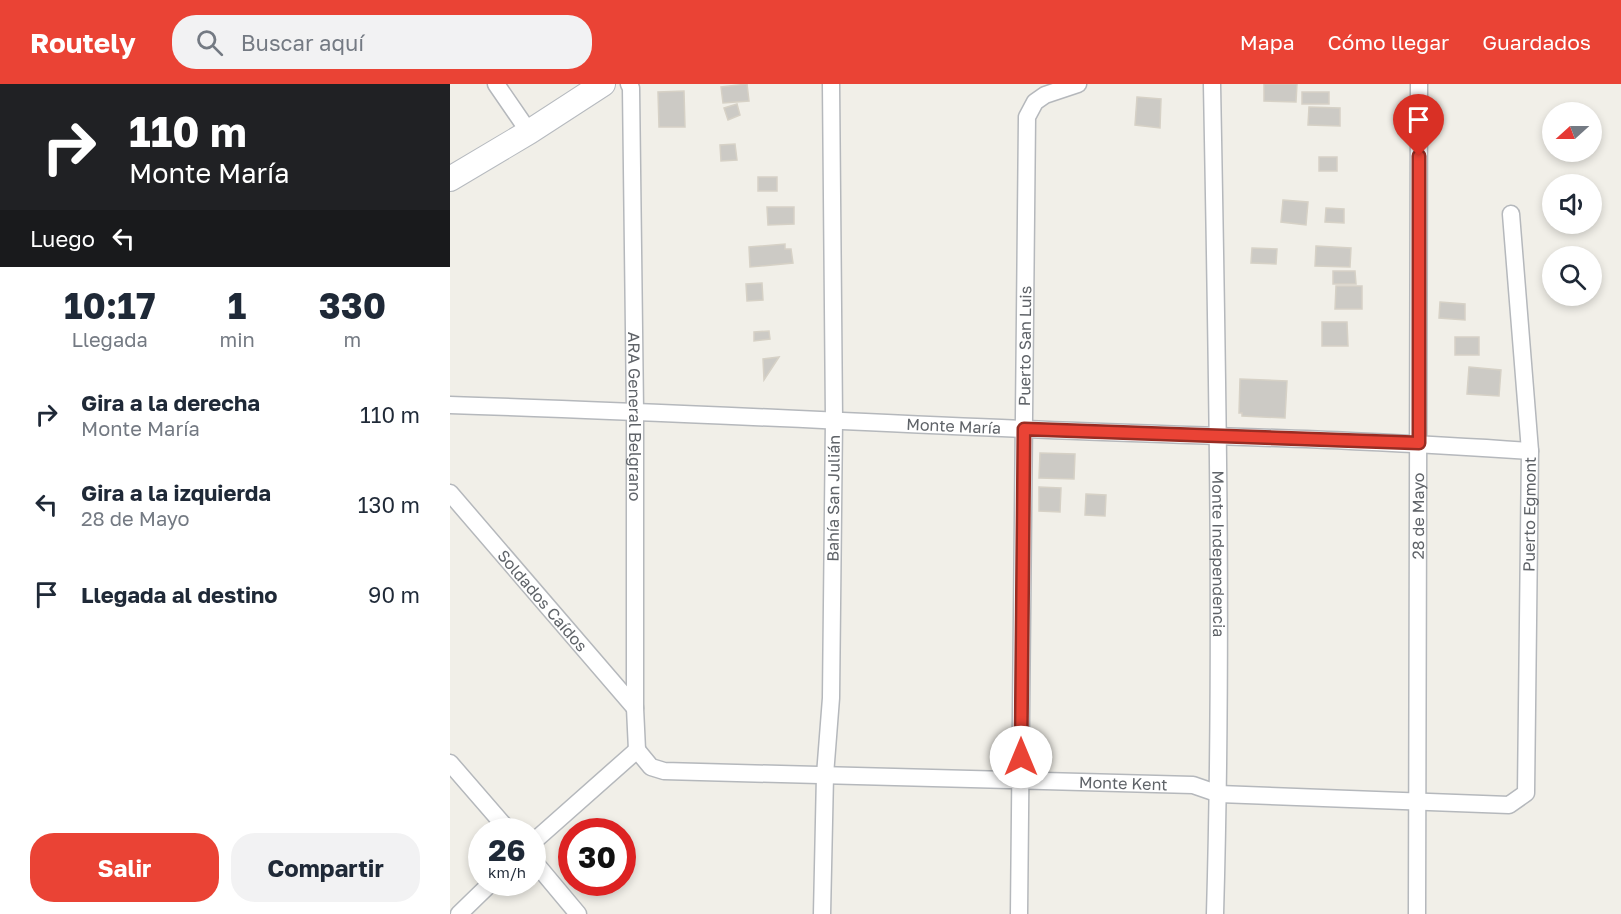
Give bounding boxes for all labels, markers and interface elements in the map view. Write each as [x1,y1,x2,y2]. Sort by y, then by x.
search box [172,15,592,69]
text: Routely [30,26,136,59]
icon: search [193,26,226,59]
text: Buscar aquí [241,29,364,56]
text: Mapa [1240,29,1295,55]
text: Cómo llegar [1328,29,1449,55]
text: Guardados [1482,29,1591,55]
pin [1393,94,1444,156]
north arrow [1542,102,1602,162]
map controls [1542,102,1602,306]
icon: arrive [1402,103,1435,136]
text: 110 m [129,106,247,156]
icon: right [30,108,108,186]
text: Monte María [129,157,289,189]
button: sound [1542,174,1602,234]
icon: left [107,222,140,255]
text: Luego [30,225,95,252]
button: search [1542,246,1602,306]
text: 10:17 [64,284,156,327]
text: 1 [228,284,246,327]
text: 330 [319,284,386,327]
street label: Puerto San Luis [1014,286,1035,406]
text: Llegada [72,327,148,351]
text: min [219,327,255,351]
text: m [344,327,361,351]
street label: ARA General Belgrano [624,332,645,501]
text: Gira a la derecha [81,389,260,416]
icon: right [30,398,63,431]
text: 110 m [360,401,420,428]
street label: Monte María [906,414,1002,438]
text: Monte María [81,416,200,440]
street label: Bahía San Julián [822,435,844,562]
street label: Puerto Egmont [1519,457,1540,572]
street label: Monte Independencia [1208,470,1229,637]
street label: 28 de Mayo [1408,473,1428,560]
text: Gira a la izquierda [81,479,271,506]
icon: left [30,488,63,521]
text: 130 m [358,491,420,518]
text: 28 de Mayo [81,506,190,530]
street label: Soldados Caídos [493,546,592,656]
icon: arrive [30,578,63,611]
text: Llegada al destino [81,581,278,608]
text: 90 m [368,581,420,608]
position arrow [989,725,1053,789]
street label: Monte Kent [1079,772,1168,794]
speed limit sign: 30 [558,818,636,896]
text: 26 [488,832,526,868]
button: Salir [30,833,219,902]
button: Compartir [231,833,420,902]
text: km/h [488,863,526,881]

